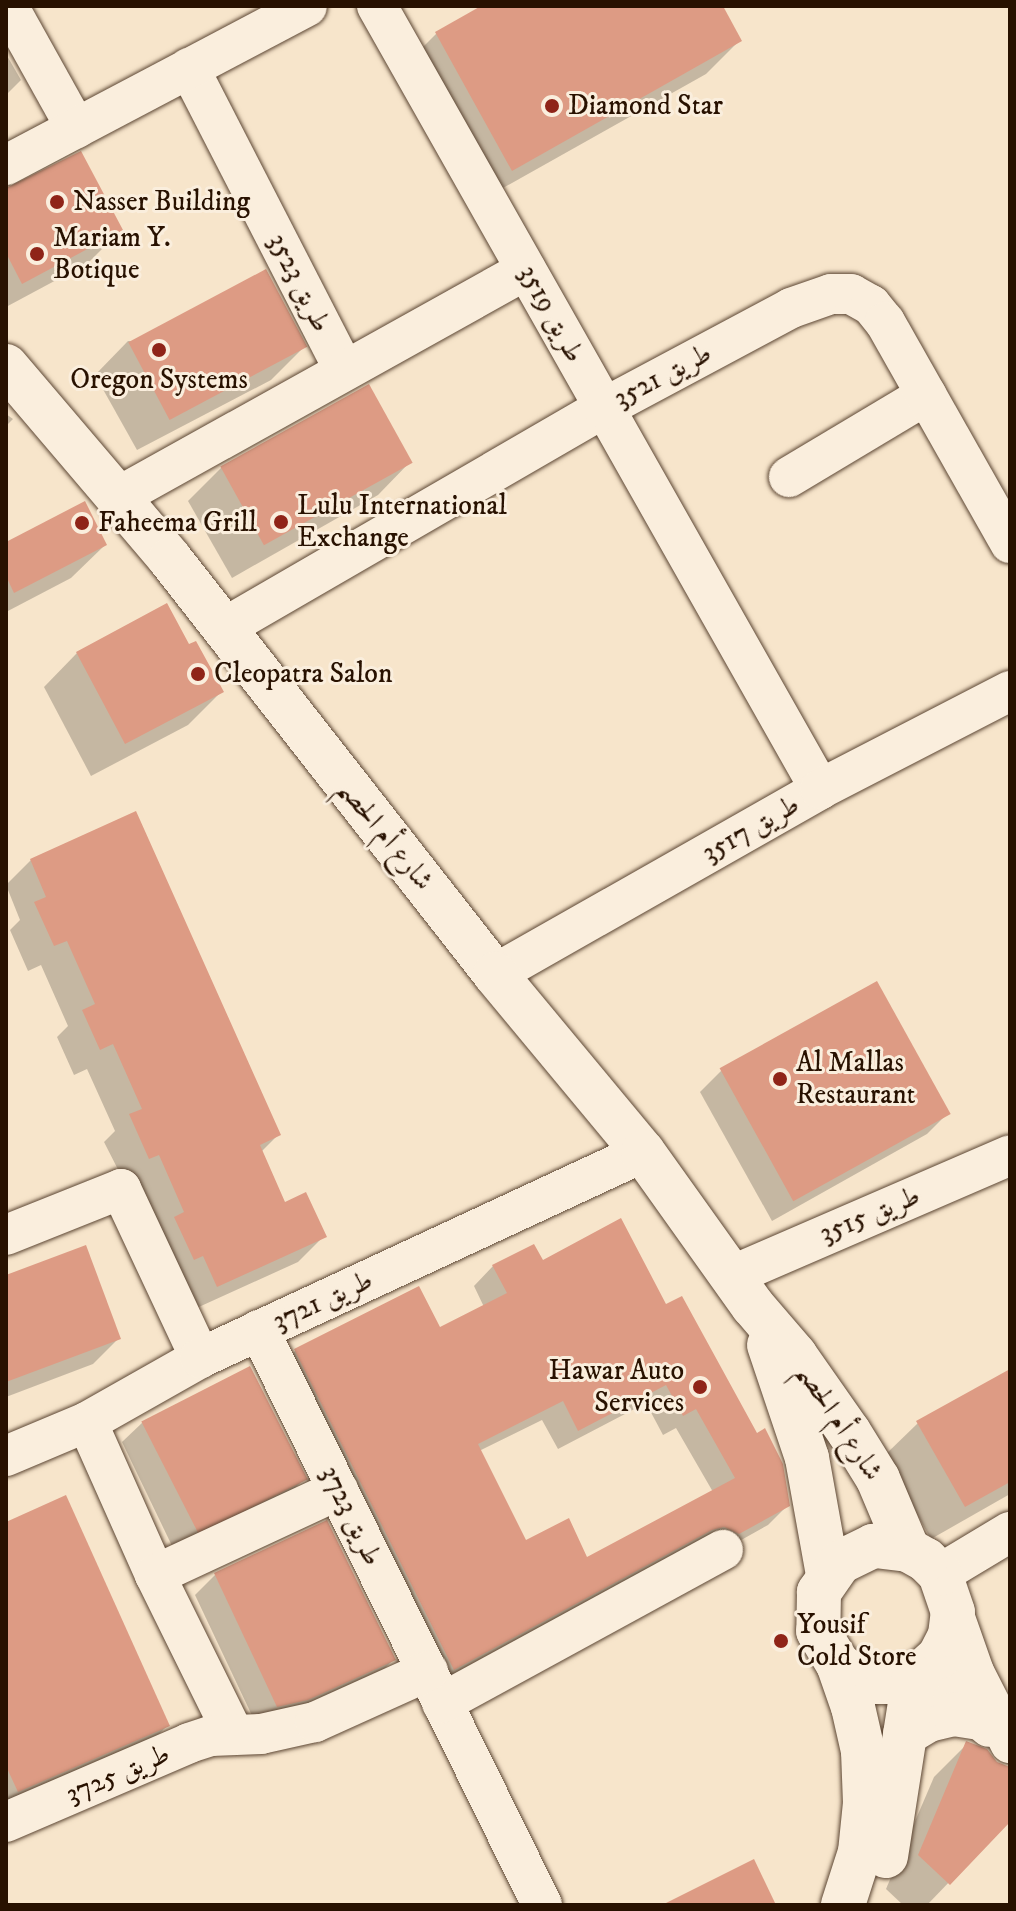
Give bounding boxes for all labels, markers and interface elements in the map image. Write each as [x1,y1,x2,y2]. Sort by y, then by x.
place label: Diamond Star [568,89,723,123]
marker: Diamond Star [543,97,561,115]
place label: Nasser Building [73,185,250,219]
marker: Nasser Building [48,193,66,211]
place label: Mariam Y. Botique [53,221,171,287]
street label: طريق 3523 [260,228,338,338]
marker: Mariam Y. Botique [28,245,46,263]
street label: طريق 3519 [511,260,591,368]
street label: طريق 3521 [608,336,718,416]
marker: Oregon Systems [150,341,168,359]
place label: Oregon Systems [70,363,248,397]
place label: Lulu International Exchange [297,489,507,555]
place label: Faheema Grill [98,506,257,540]
marker: Lulu International Exchange [272,513,290,531]
marker: Faheema Grill [73,514,91,532]
place label: Cleopatra Salon [214,657,393,691]
marker: Cleopatra Salon [189,665,207,683]
street label: شارع أم الحصم [330,772,440,898]
street label: طريق 3517 [696,788,806,870]
place label: Al Mallas Restaurant [796,1046,916,1112]
marker: Al Mallas Restaurant [771,1070,789,1088]
street label: طريق 3515 [815,1179,925,1251]
street label: طريق 3721 [268,1263,378,1339]
place label: Hawar Auto Services [549,1354,684,1420]
street label: شارع أم الحصم [789,1357,889,1487]
marker: Hawar Auto Services [691,1378,709,1396]
street label: طريق 3723 [313,1461,389,1571]
place label: Yousif Cold Store [797,1608,917,1674]
marker: Yousif Cold Store [772,1632,790,1650]
street label: طريق 3725 [61,1737,175,1811]

